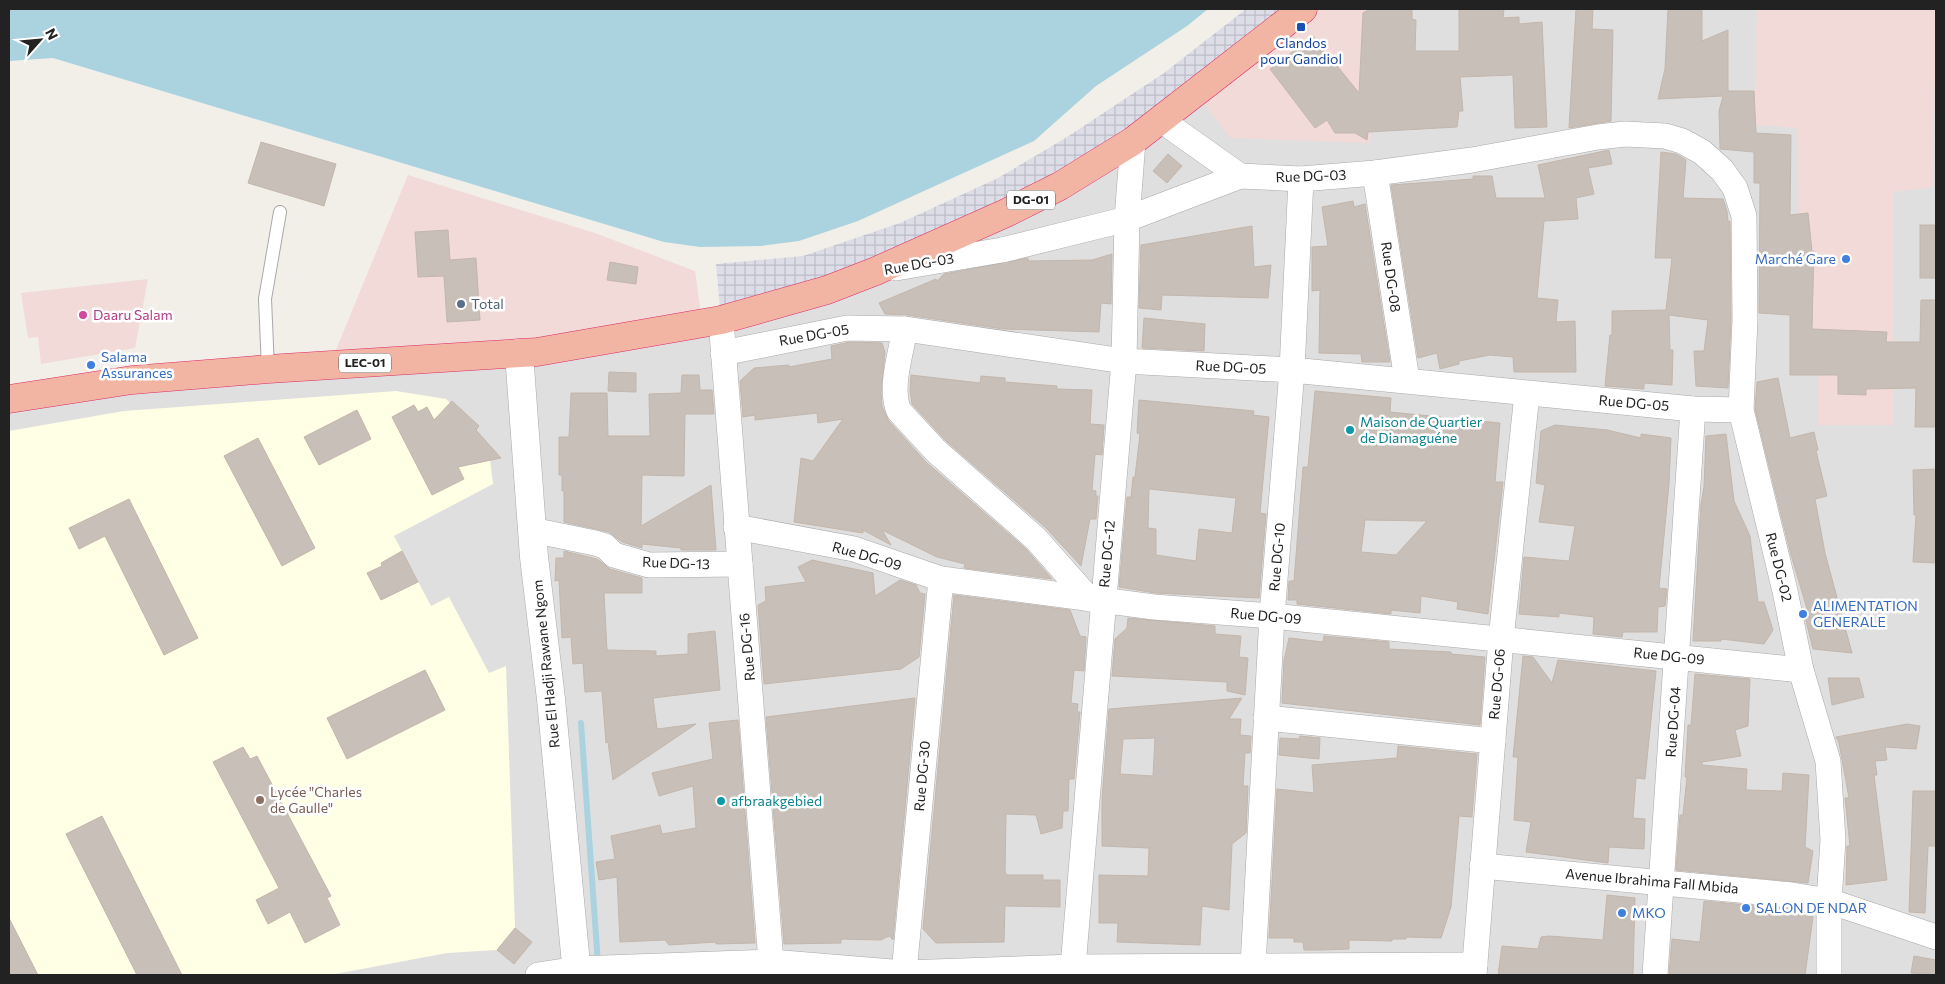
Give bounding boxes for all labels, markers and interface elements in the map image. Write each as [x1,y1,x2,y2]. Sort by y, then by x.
north arrow [15,15,65,65]
marker: Clandos pour Gandiol [1295,21,1307,33]
text: N [42,25,62,42]
place label: Clandos pour Gandiol [1260,34,1342,67]
street label: Rue DG-03 [1275,166,1347,185]
road number: DG-01 [1007,190,1055,210]
street label: Rue DG-08 [1378,240,1405,313]
street label: Rue DG-03 [883,249,955,278]
place label: Marché Gare [1755,250,1836,267]
marker: Marché Gare [1840,253,1852,265]
place label: Total [471,295,504,312]
marker: Total [455,298,467,310]
place label: Daaru Salam [93,306,173,323]
marker: Daaru Salam [77,309,89,321]
street label: Rue DG-05 [778,320,850,349]
place label: Salama Assurances [101,348,173,381]
road number: LEC-01 [339,353,391,372]
street label: Rue DG-05 [1195,356,1267,377]
marker: Salama Assurances [85,359,97,371]
street label: Rue DG-05 [1598,391,1670,414]
place label: Maison de Quartier de Diamaguéne [1360,413,1483,446]
marker: Maison de Quartier de Diamaguéne [1344,424,1356,436]
street label: Rue DG-12 [1095,519,1118,588]
street label: Rue DG-10 [1265,522,1288,592]
street label: Rue DG-02 [1763,531,1796,603]
street label: Rue DG-09 [831,538,904,574]
street label: Rue DG-13 [642,553,710,572]
street label: Rue El Hadji Rawane Ngom [528,579,563,749]
place label: ALIMENTATION GENERALE [1813,597,1918,630]
street label: Rue DG-09 [1230,604,1302,627]
marker: ALIMENTATION GENERALE [1797,608,1809,620]
street label: Rue DG-16 [735,612,758,682]
street label: Rue DG-09 [1633,643,1705,668]
street label: Rue DG-06 [1485,648,1508,720]
street label: Rue DG-04 [1662,685,1684,758]
street label: Rue DG-30 [910,740,933,812]
place label: Lycée "Charles de Gaulle" [270,783,362,816]
place label: afbraakgebied [731,792,822,809]
marker: Lycée "Charles de Gaulle" [254,794,266,806]
marker: afbraakgebied [715,795,727,807]
street label: Avenue Ibrahima Fall Mbida [1565,864,1739,897]
place label: SALON DE NDAR [1756,899,1867,916]
marker: SALON DE NDAR [1740,902,1752,914]
place label: MKO [1632,904,1666,921]
marker: MKO [1616,907,1628,919]

